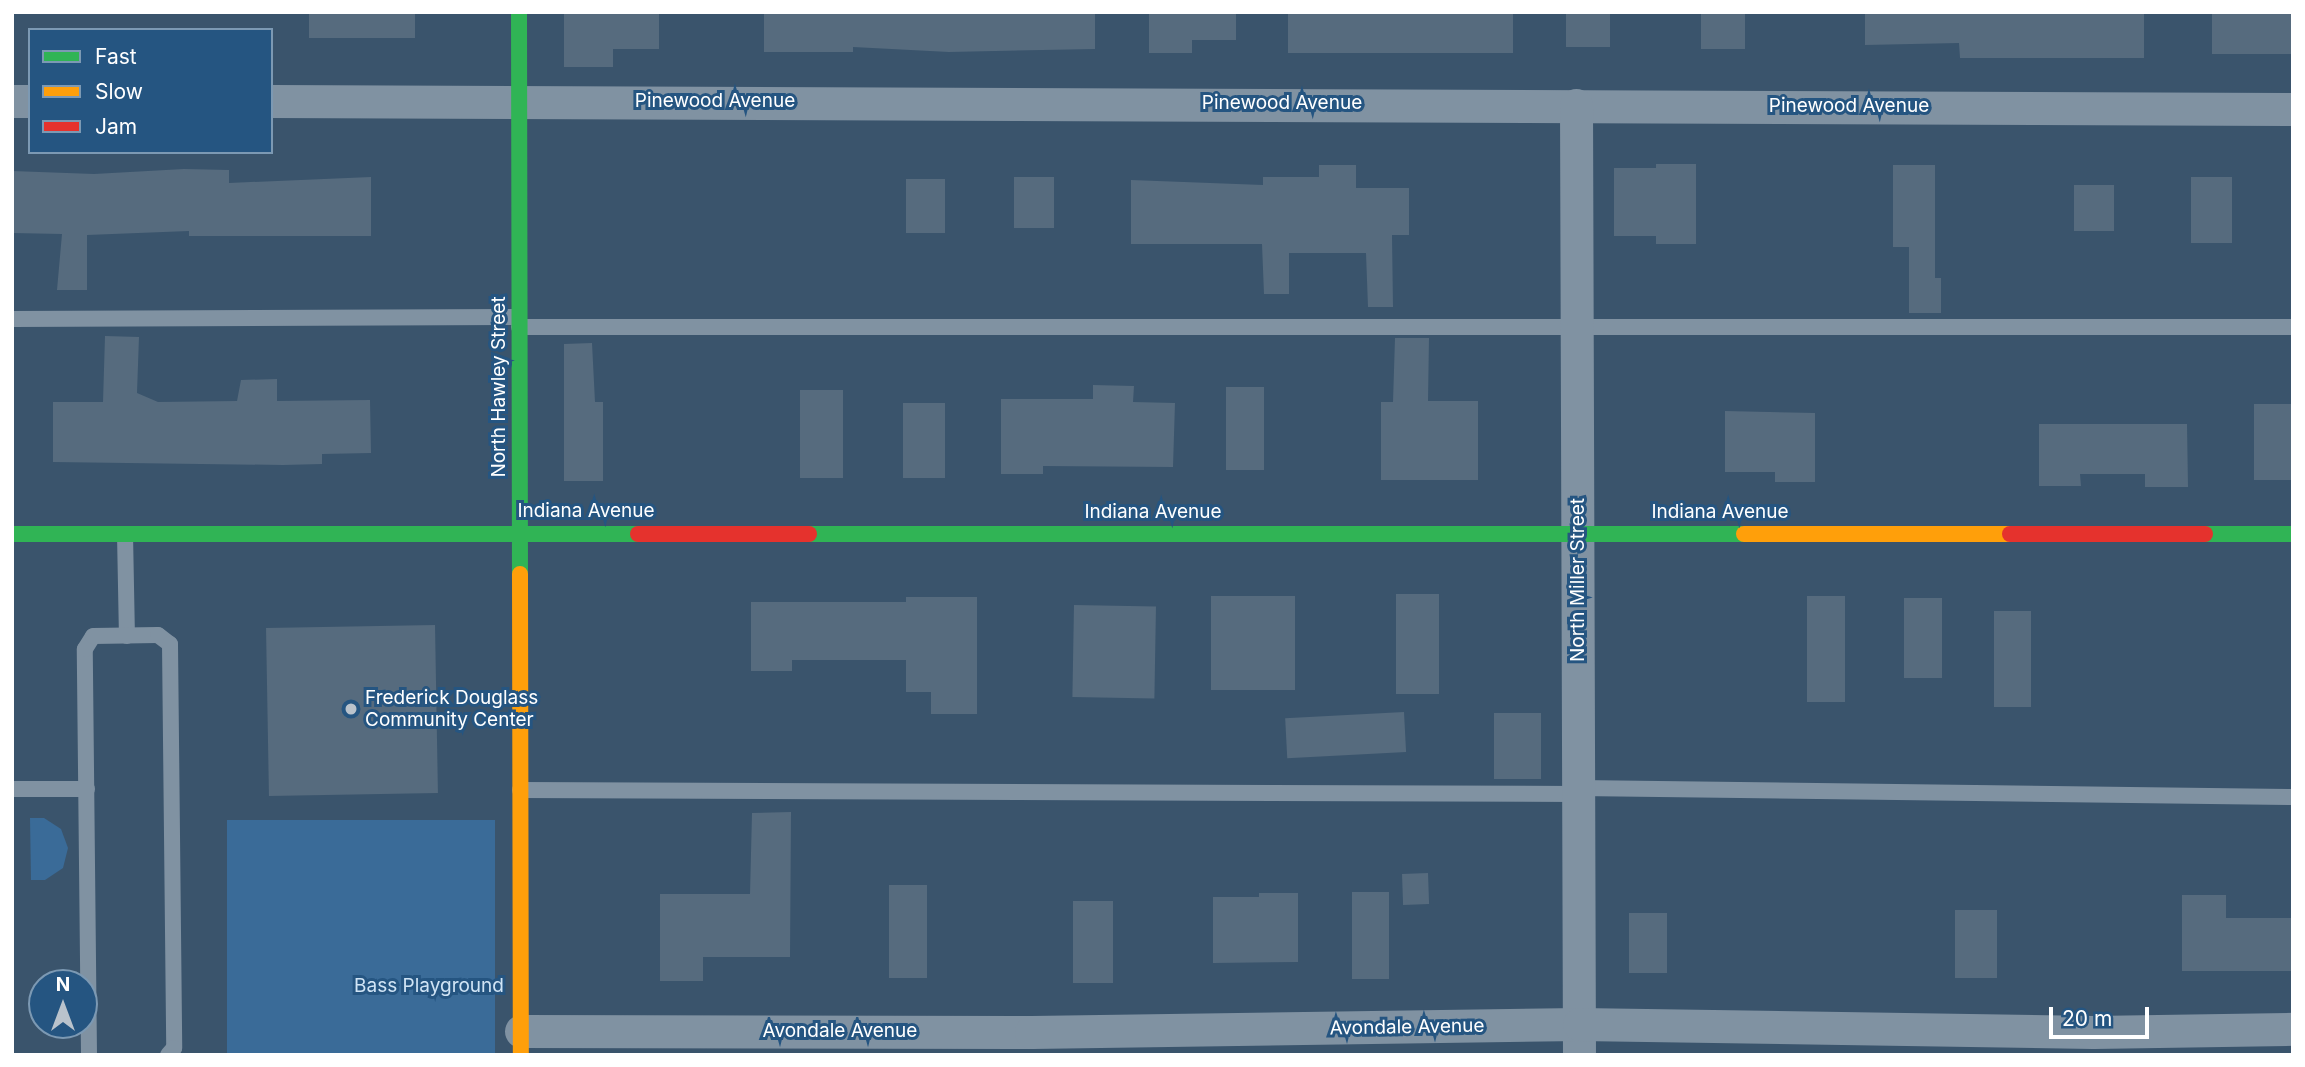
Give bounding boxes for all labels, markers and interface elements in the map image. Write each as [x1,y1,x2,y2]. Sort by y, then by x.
legend [28,28,273,154]
text: Fast [95,44,137,69]
text: Slow [95,79,143,104]
street label: Pinewood Avenue [635,90,795,112]
street label: Pinewood Avenue [1202,92,1362,114]
street label: Pinewood Avenue [1769,95,1929,117]
text: Jam [95,114,137,139]
street label: North Hawley Street [488,296,510,478]
street label: North Miller Street [1567,498,1589,662]
street label: Indiana Avenue [517,500,655,522]
street label: Indiana Avenue [1084,501,1222,523]
street label: Indiana Avenue [1651,501,1789,523]
place label: Frederick Douglass Community Center [365,687,538,731]
marker: Frederick Douglass Community Center [343,701,359,717]
north arrow [28,969,98,1039]
text: N [56,973,70,996]
park label: Bass Playground [354,975,504,997]
scale bar [2053,993,2153,1038]
text: 20 m [2062,1006,2112,1031]
street label: Avondale Avenue [1329,1014,1485,1040]
street label: Avondale Avenue [763,1020,917,1042]

